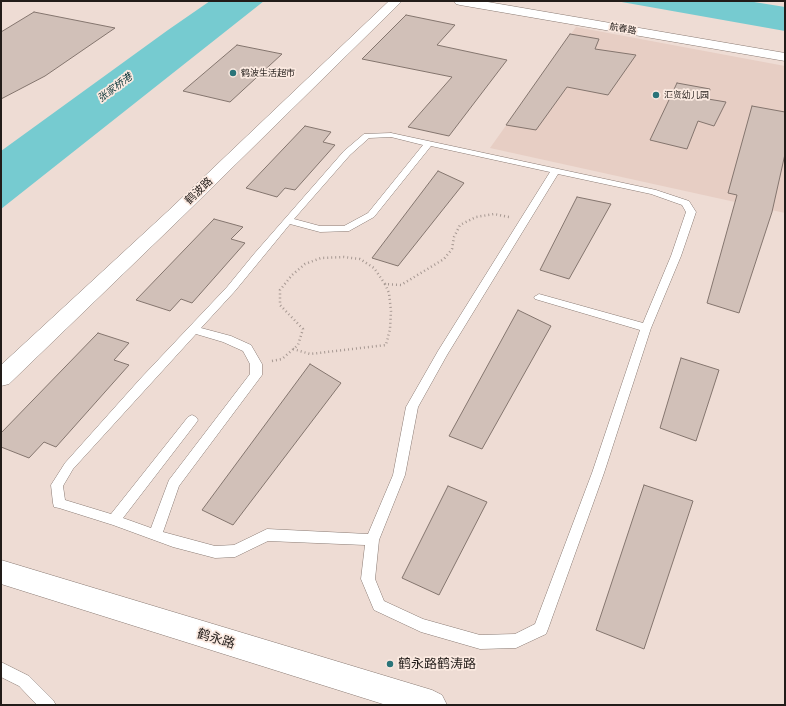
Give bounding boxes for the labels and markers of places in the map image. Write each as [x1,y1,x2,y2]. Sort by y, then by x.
marker: 鹤波生活超市 [228,68,238,78]
place label: 鹤波生活超市 [241,68,295,78]
marker: 汇贤幼儿园 [651,90,661,100]
place label: 汇贤幼儿园 [664,90,709,100]
place label: 鹤永路鹤涛路 [398,656,476,672]
marker: 鹤永路鹤涛路 [385,659,395,669]

